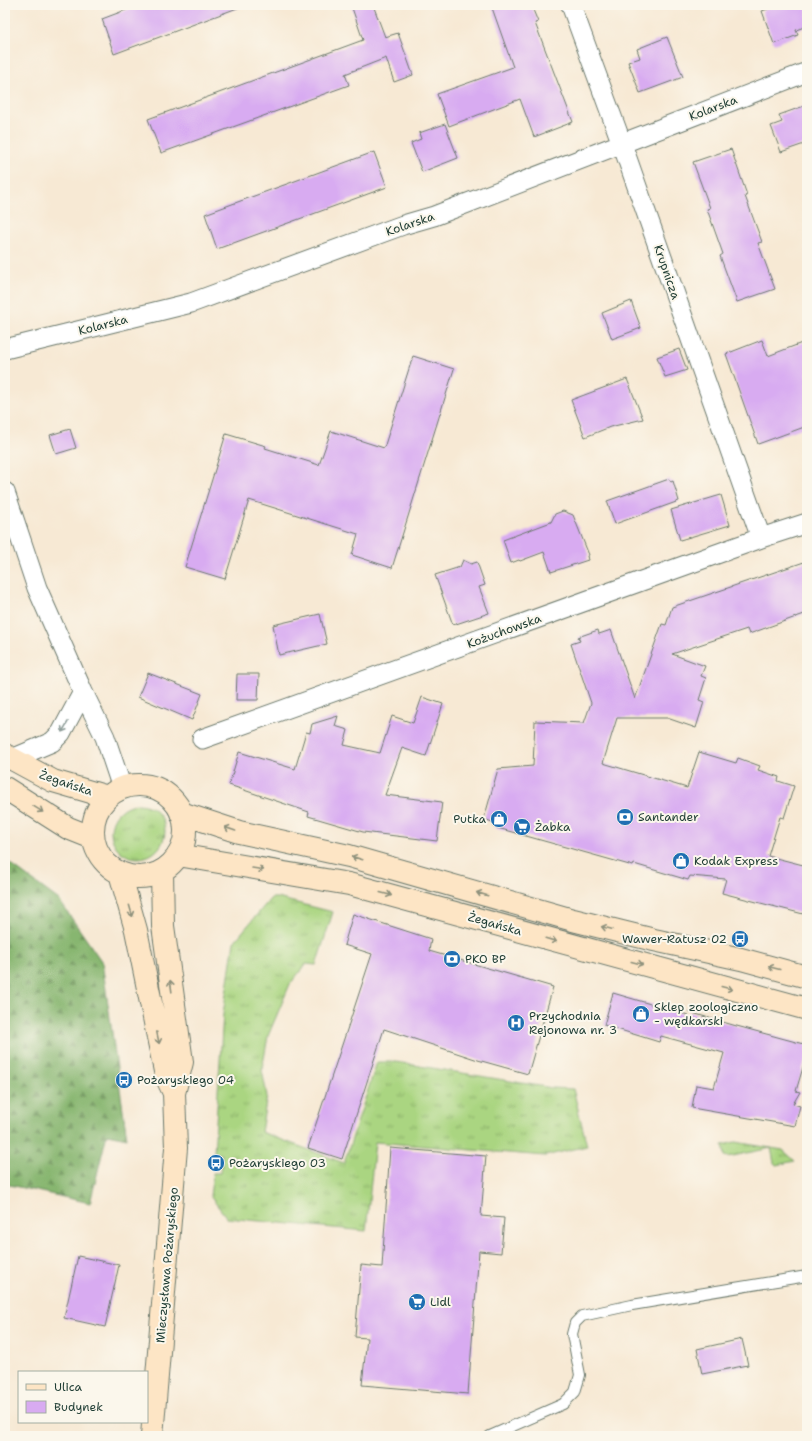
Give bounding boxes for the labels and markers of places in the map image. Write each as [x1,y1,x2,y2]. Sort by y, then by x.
bank icon: Santander [615,807,635,827]
shop icon: Putka [489,809,509,829]
place label: Santander [638,809,699,825]
place label: Putka [453,811,487,827]
supermarket icon: Żabka [512,817,532,837]
place label: Żabka [535,819,571,835]
shop icon: Kodak Express [671,851,691,871]
place label: Kodak Express [694,853,778,869]
bus stop icon: Wawer-Ratusz 02 [730,929,750,949]
place label: Wawer-Ratusz 02 [622,931,727,947]
bank icon: PKO BP [442,949,462,969]
place label: PKO BP [465,951,506,967]
place label: Sklep zoologiczno - wędkarski [654,999,758,1029]
shop icon: Sklep zoologiczno - wędkarski [631,1004,651,1024]
place label: Przychodnia Rejonowa nr. 3 [529,1008,617,1038]
hospital icon: Przychodnia Rejonowa nr. 3 [506,1013,526,1033]
bus stop icon: Pożaryskiego 04 [114,1070,134,1090]
place label: Pożaryskiego 04 [137,1072,234,1088]
bus stop icon: Pożaryskiego 03 [206,1153,226,1173]
place label: Pożaryskiego 03 [229,1155,326,1171]
supermarket icon: Lidl [407,1292,427,1312]
place label: Lidl [430,1294,451,1310]

